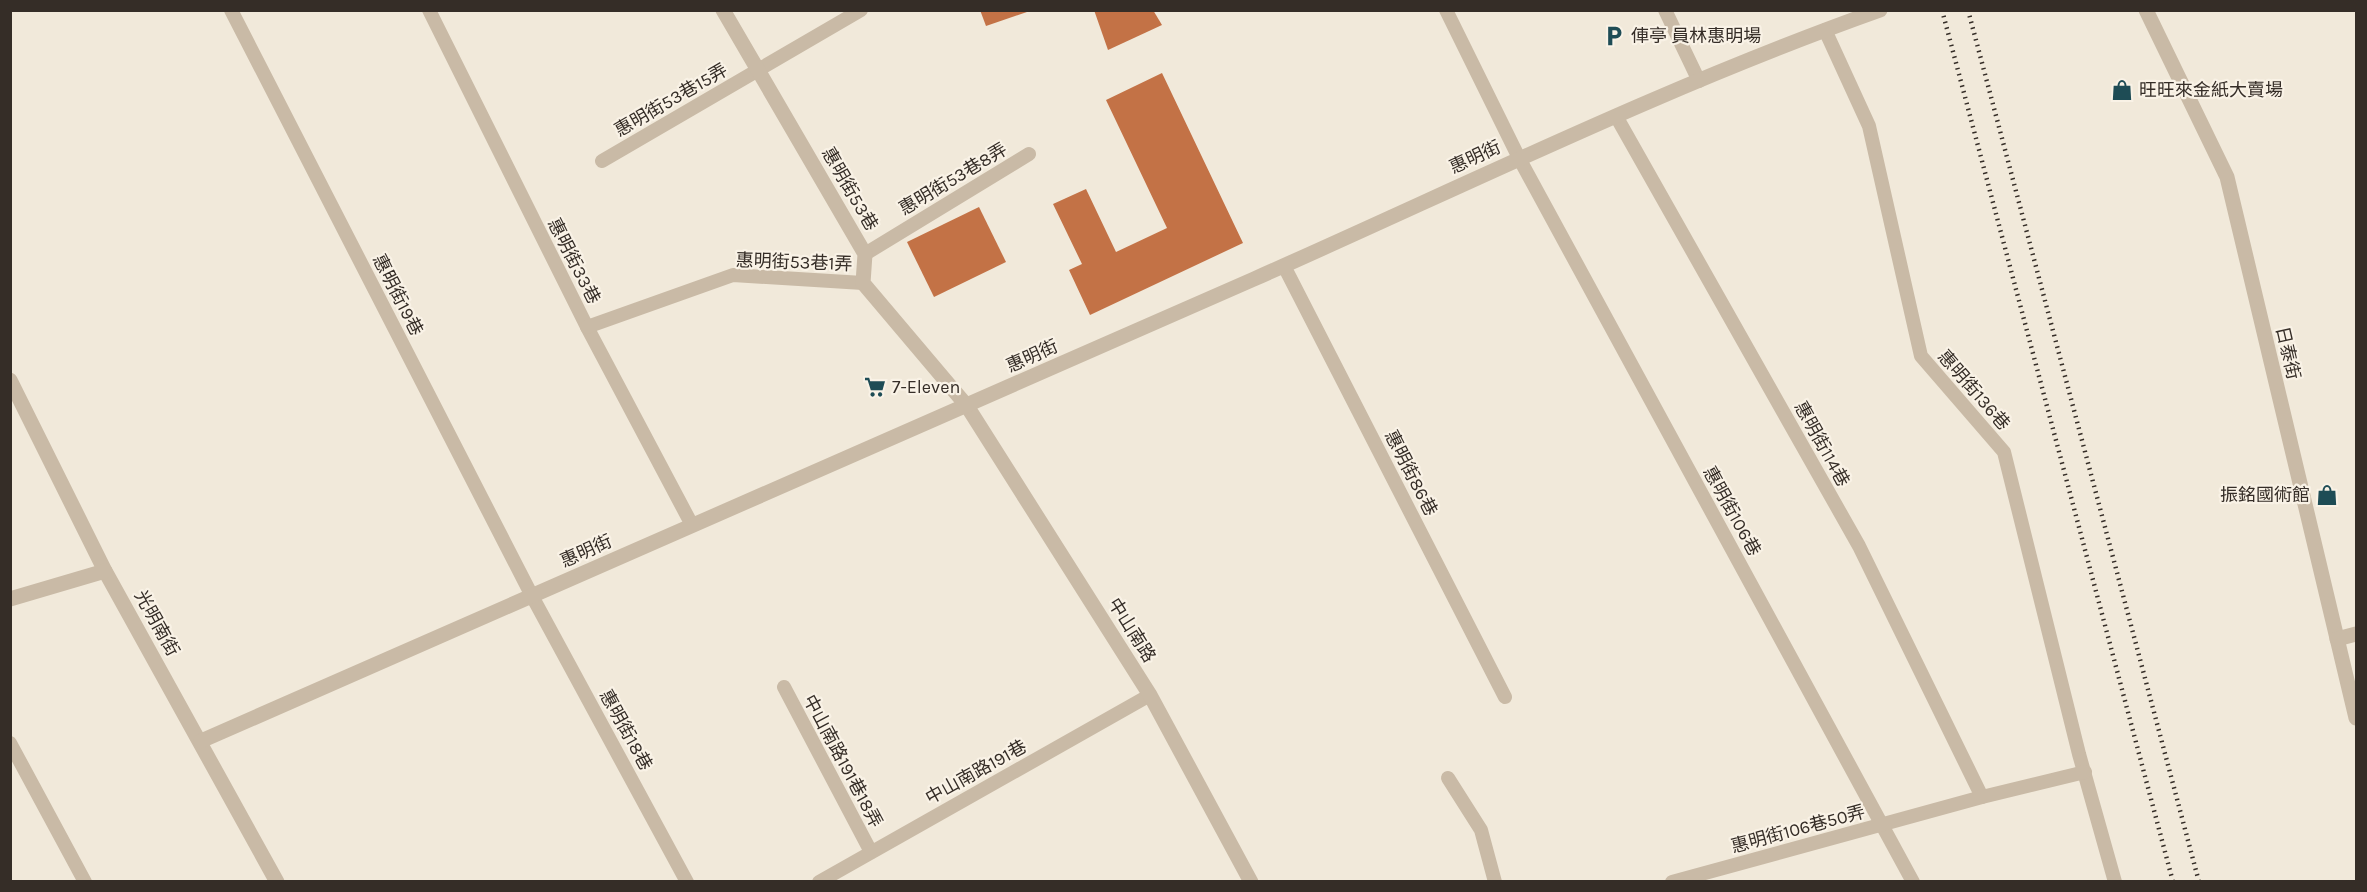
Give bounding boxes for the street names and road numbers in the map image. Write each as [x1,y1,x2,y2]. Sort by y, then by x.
street label: 惠明街53巷15弄 [611,59,731,141]
street label: 惠明街 [1446,136,1504,178]
street label: 惠明街53巷8弄 [895,138,1011,220]
street label: 惠明街53巷 [817,143,883,235]
street label: 惠明街33巷 [543,214,605,308]
street label: 惠明街53巷1弄 [735,249,853,275]
street label: 惠明街19巷 [368,251,428,339]
street label: 日泰街 [2271,324,2305,382]
street label: 惠明街 [1003,335,1061,377]
street label: 惠明街136巷 [1933,345,2015,435]
street label: 惠明街114巷 [1790,398,1854,490]
street label: 惠明街86巷 [1380,426,1442,520]
street label: 惠明街106巷 [1698,462,1766,560]
street label: 惠明街 [557,530,615,572]
street label: 光明南街 [130,586,184,660]
street label: 中山南路 [1104,594,1160,666]
street label: 惠明街18巷 [595,686,657,774]
street label: 中山南路191巷18弄 [799,691,887,831]
street label: 中山南路191巷 [922,735,1030,809]
street label: 惠明街106巷50弄 [1729,801,1867,857]

